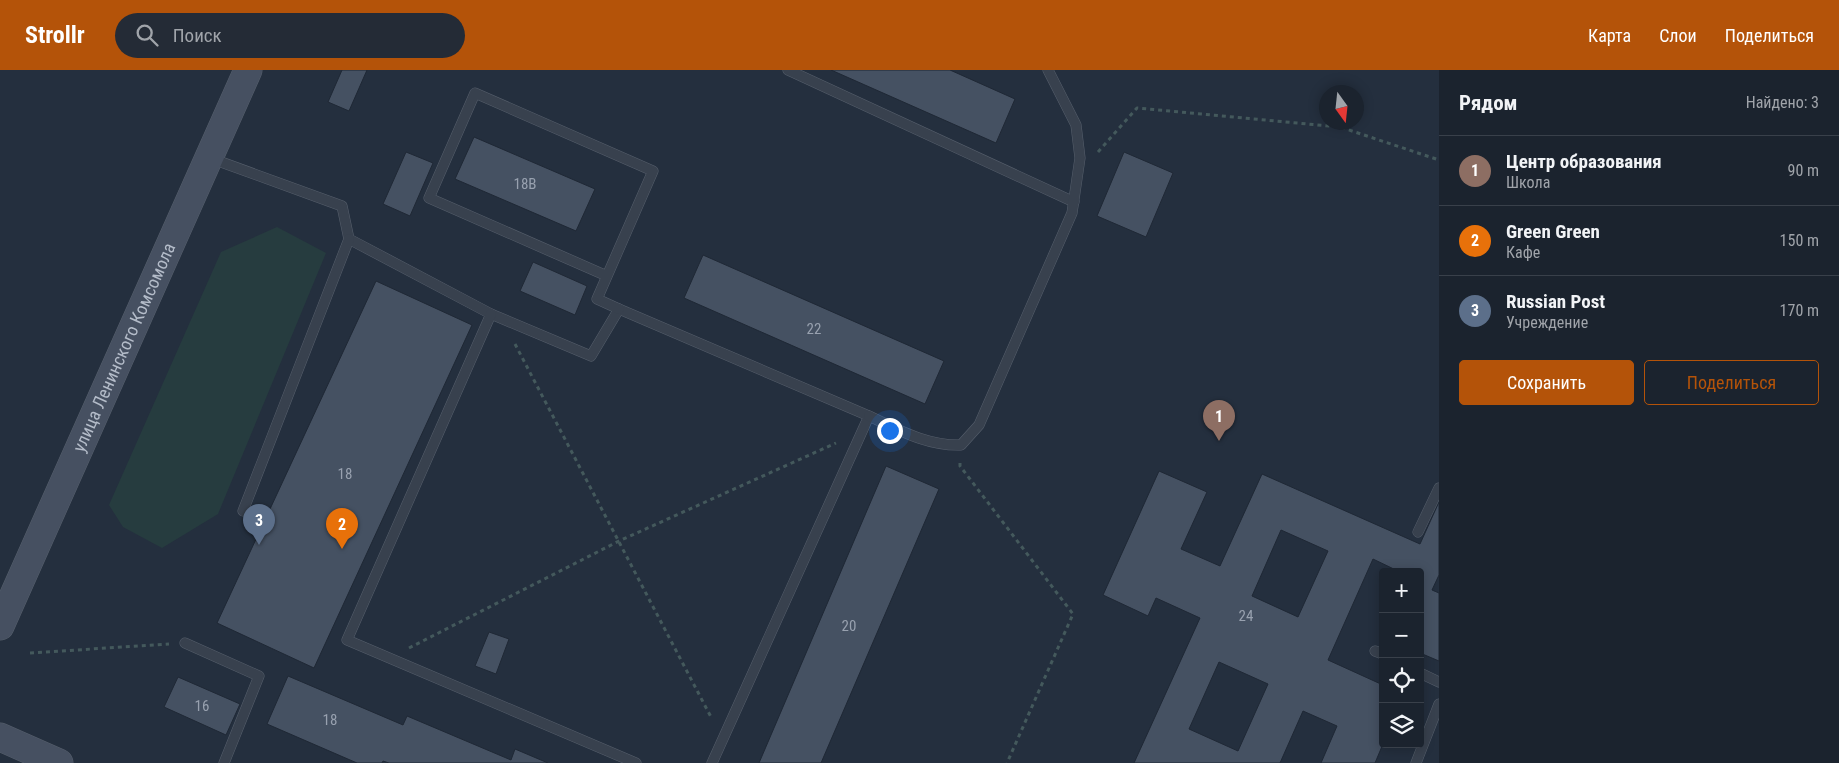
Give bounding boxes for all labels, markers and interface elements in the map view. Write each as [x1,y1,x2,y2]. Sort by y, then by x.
search box [115,13,465,58]
text: Strollr [25,21,85,49]
icon: search [133,21,161,49]
text: Поиск [173,24,222,47]
text: Карта [1588,25,1631,46]
text: Слои [1659,25,1697,46]
text: Поделиться [1725,25,1814,46]
north arrow [1319,85,1364,130]
text: Рядом [1459,91,1518,115]
text: Найдено: 3 [1746,93,1819,112]
text: Центр образования [1506,150,1662,173]
text: 1 [1471,161,1479,180]
text: 90 m [1787,161,1819,180]
text: Школа [1506,173,1550,192]
house number: 18В [514,175,537,193]
text: Green Green [1506,220,1600,243]
text: 2 [1471,231,1479,250]
text: 150 m [1780,231,1819,250]
street label: улица Ленинского Комсомола [68,240,180,455]
text: Кафе [1506,243,1540,262]
text: Russian Post [1506,290,1605,313]
text: 3 [1471,301,1479,320]
text: 170 m [1780,301,1819,320]
text: Учреждение [1506,313,1588,332]
house number: 22 [807,320,821,338]
button: Сохранить [1459,360,1634,405]
button: Поделиться [1644,360,1819,405]
pin: 1 [1203,400,1235,441]
your location [877,418,903,444]
house number: 18 [338,465,352,483]
pin: 3 [243,504,275,545]
pin: 2 [326,508,358,549]
map controls [1379,568,1424,748]
button: + [1379,568,1424,613]
house number: 24 [1239,607,1253,625]
button: − [1379,613,1424,658]
house number: 20 [842,617,856,635]
button: locate [1379,658,1424,703]
house number: 16 [195,697,209,715]
button: layers [1379,703,1424,748]
house number: 18 [323,711,337,729]

